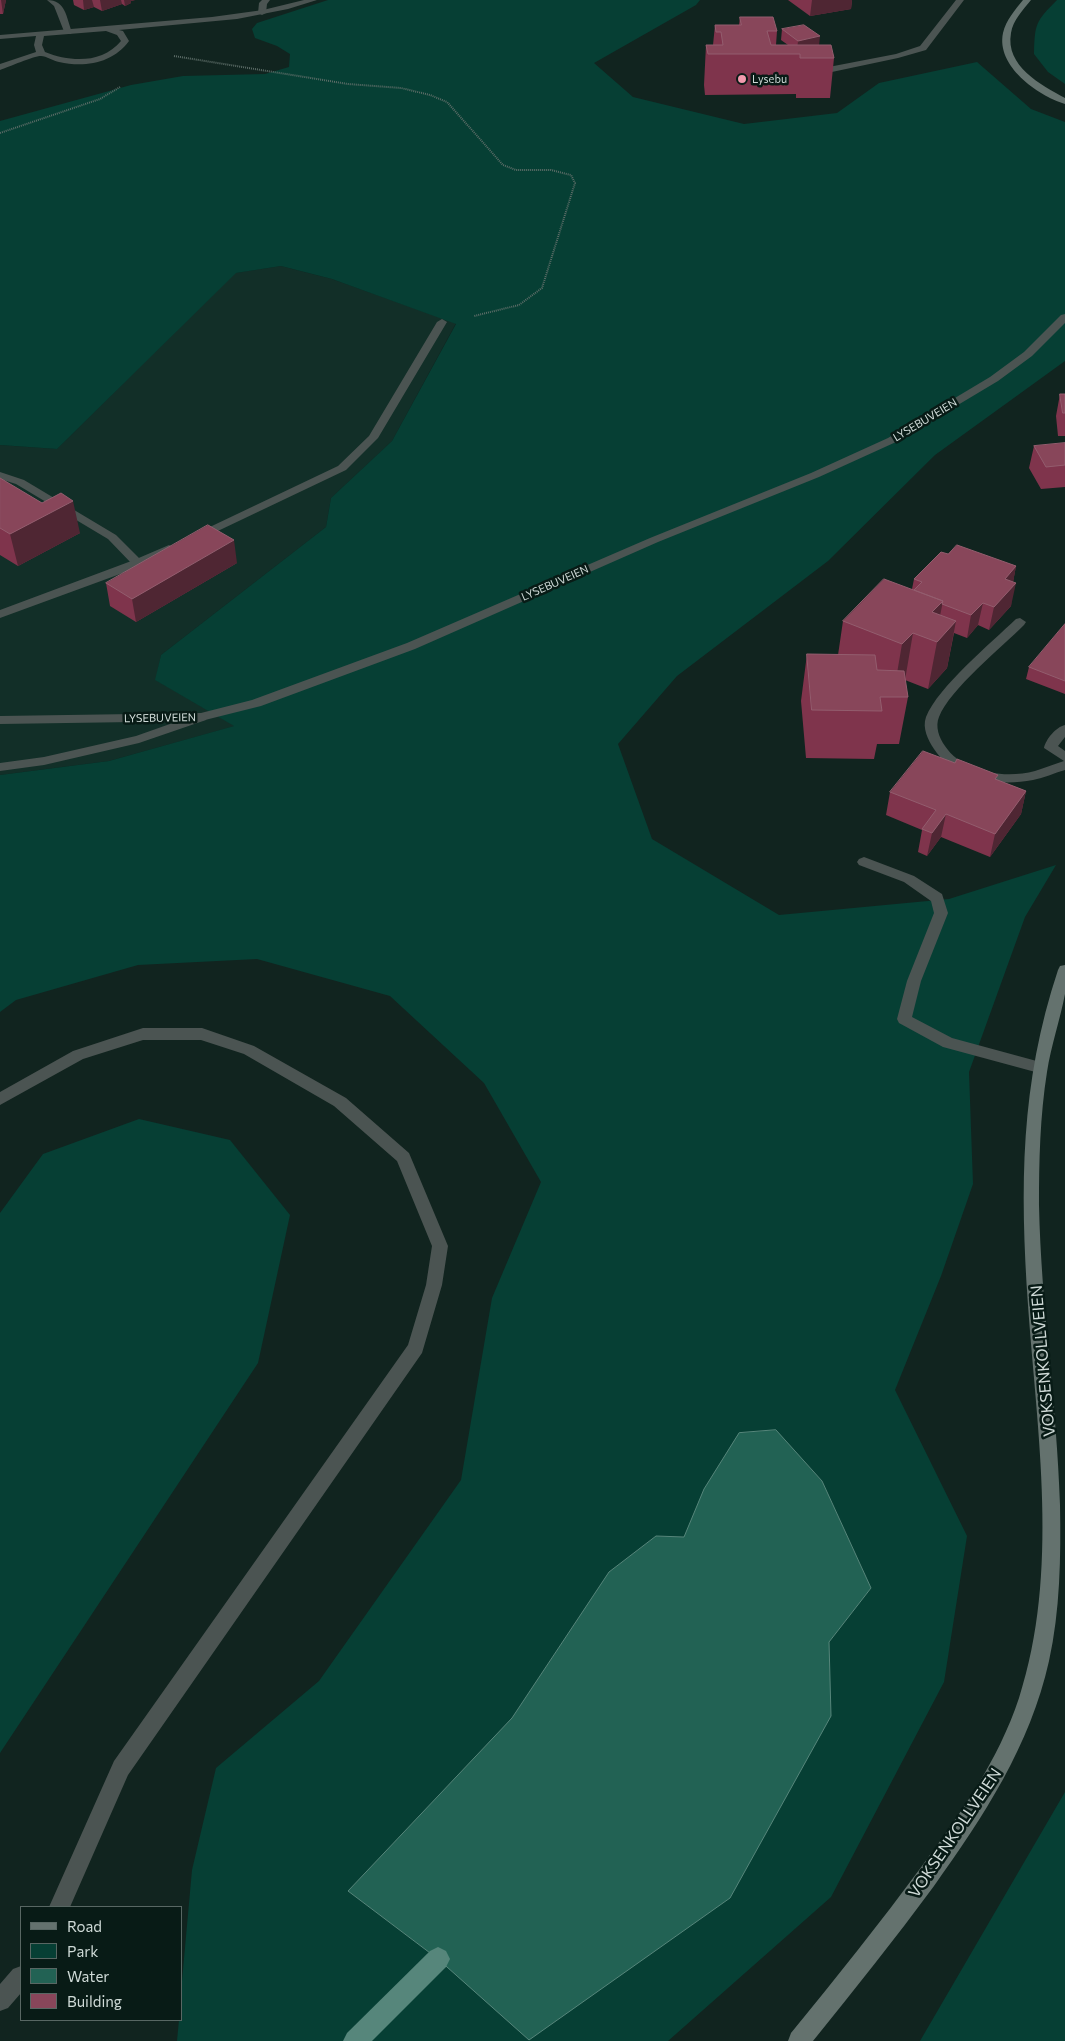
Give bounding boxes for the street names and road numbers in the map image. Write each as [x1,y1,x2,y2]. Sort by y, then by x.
street label: LYSEBUVEIEN [891,396,959,444]
street label: LYSEBUVEIEN [519,562,591,604]
street label: LYSEBUVEIEN [124,711,196,725]
street label: VOKSENKOLLVEIEN [1027,1284,1059,1438]
street label: VOKSENKOLLVEIEN [904,1765,1006,1901]

